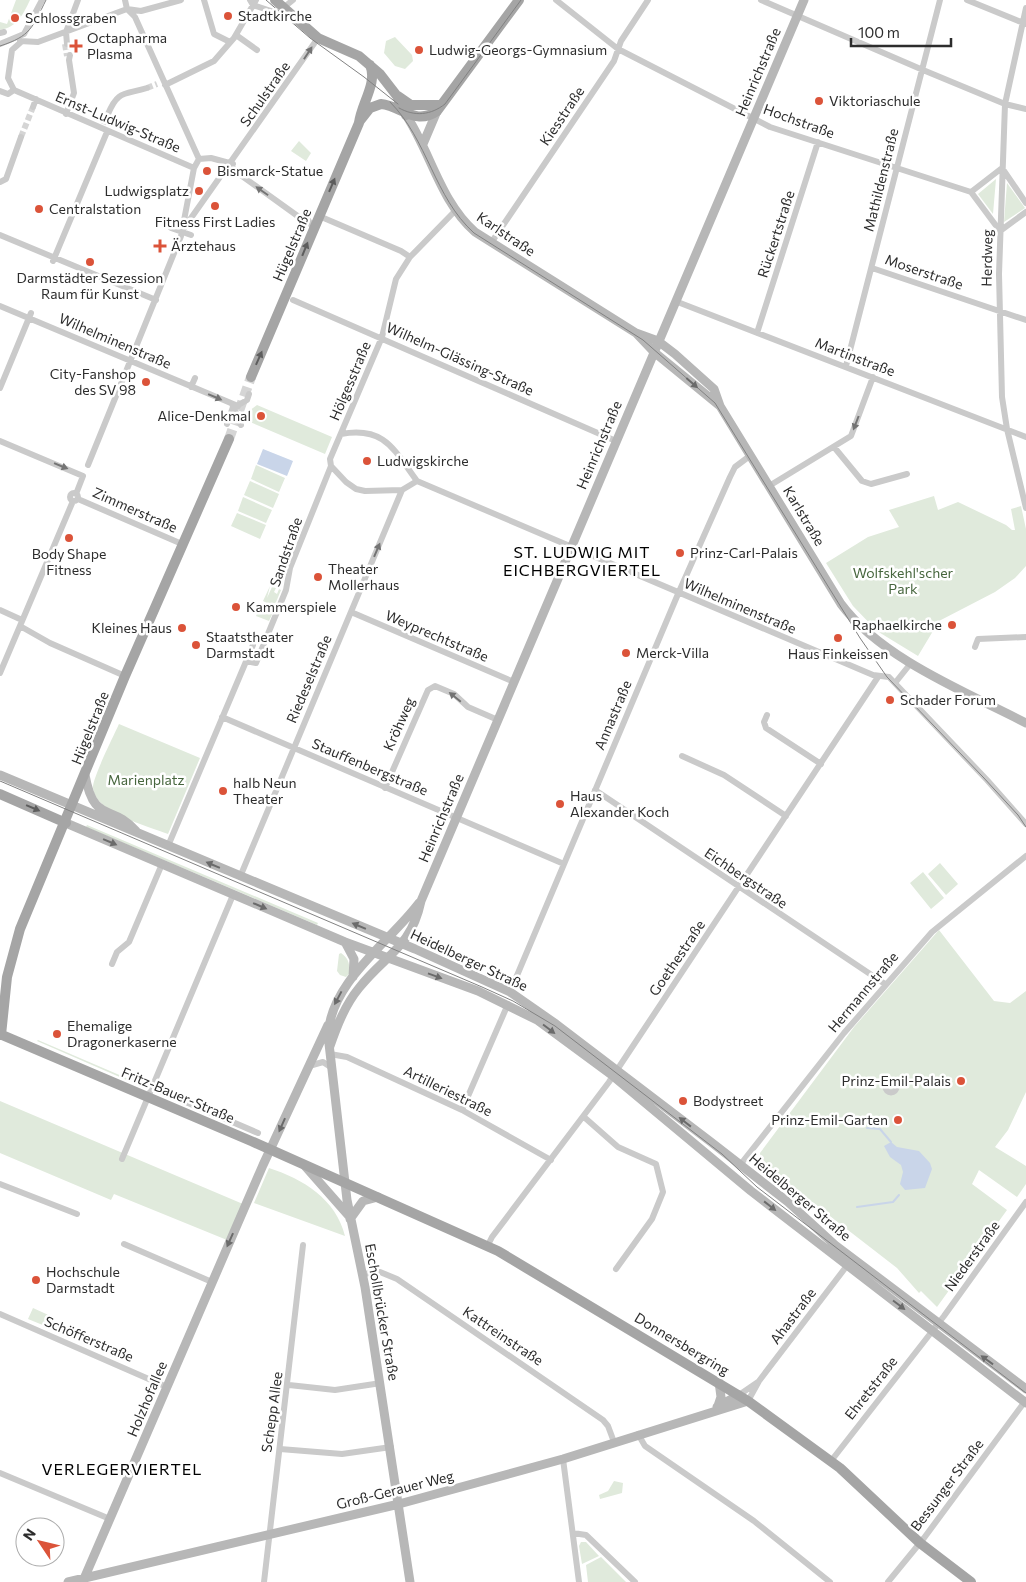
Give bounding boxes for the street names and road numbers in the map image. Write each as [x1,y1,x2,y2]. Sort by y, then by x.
street label: Heinrichstraße [731,25,784,119]
street label: Schulstraße [236,58,293,129]
street label: Kiesstraße [536,83,587,148]
street label: Ernst-Ludwig-Straße [53,87,183,156]
street label: Hochstraße [761,100,837,141]
street label: Mathildenstraße [859,127,902,233]
street label: Rückertstraße [753,188,798,280]
street label: Hügelstraße [269,206,314,284]
street label: Karlstraße [474,208,539,259]
street label: Herdweg [978,229,996,287]
street label: Moserstraße [883,250,965,293]
street label: Wilhelminenstraße [56,309,174,372]
street label: Wilhelm-Glässing-Straße [384,318,537,399]
street label: Martinstraße [813,333,898,380]
street label: Hölgesstraße [325,339,374,423]
street label: Heinrichstraße [572,398,625,492]
street label: Zimmerstraße [90,483,180,536]
street label: Karlstraße [780,483,829,549]
street label: Sandstraße [266,515,305,589]
street label: Wilhelminenstraße [681,574,799,637]
street label: Weyprechtstraße [383,606,491,665]
street label: Riedeselstraße [282,632,335,725]
street label: Annastraße [590,678,635,752]
street label: Hügelstraße [67,689,112,767]
street label: Kröhweg [379,694,418,753]
street label: Stauffenbergstraße [310,734,431,799]
street label: Heinrichstraße [414,771,467,865]
street label: Eichbergstraße [702,844,791,912]
street label: Goethestraße [645,917,708,999]
street label: Heidelberger Straße [408,925,531,994]
street label: Hermannstraße [824,948,901,1035]
street label: Artilleriestraße [401,1062,495,1119]
street label: Fritz-Bauer-Straße [119,1063,237,1126]
street label: Heidelberger Straße [746,1149,855,1244]
street label: Niederstraße [940,1217,1003,1294]
street label: Eschollbrücker Straße [362,1242,403,1382]
street label: Ahastraße [766,1284,819,1347]
street label: Kattreinstraße [460,1302,547,1369]
street label: Donnersbergring [632,1309,733,1379]
street label: Schöfferstraße [42,1312,136,1365]
street label: Ehretstraße [841,1353,901,1423]
street label: Holzhofallee [123,1359,170,1439]
street label: Schepp Allee [257,1370,286,1453]
street label: Bessunger Straße [907,1435,987,1534]
street label: Groß-Gerauer Weg [334,1467,456,1512]

